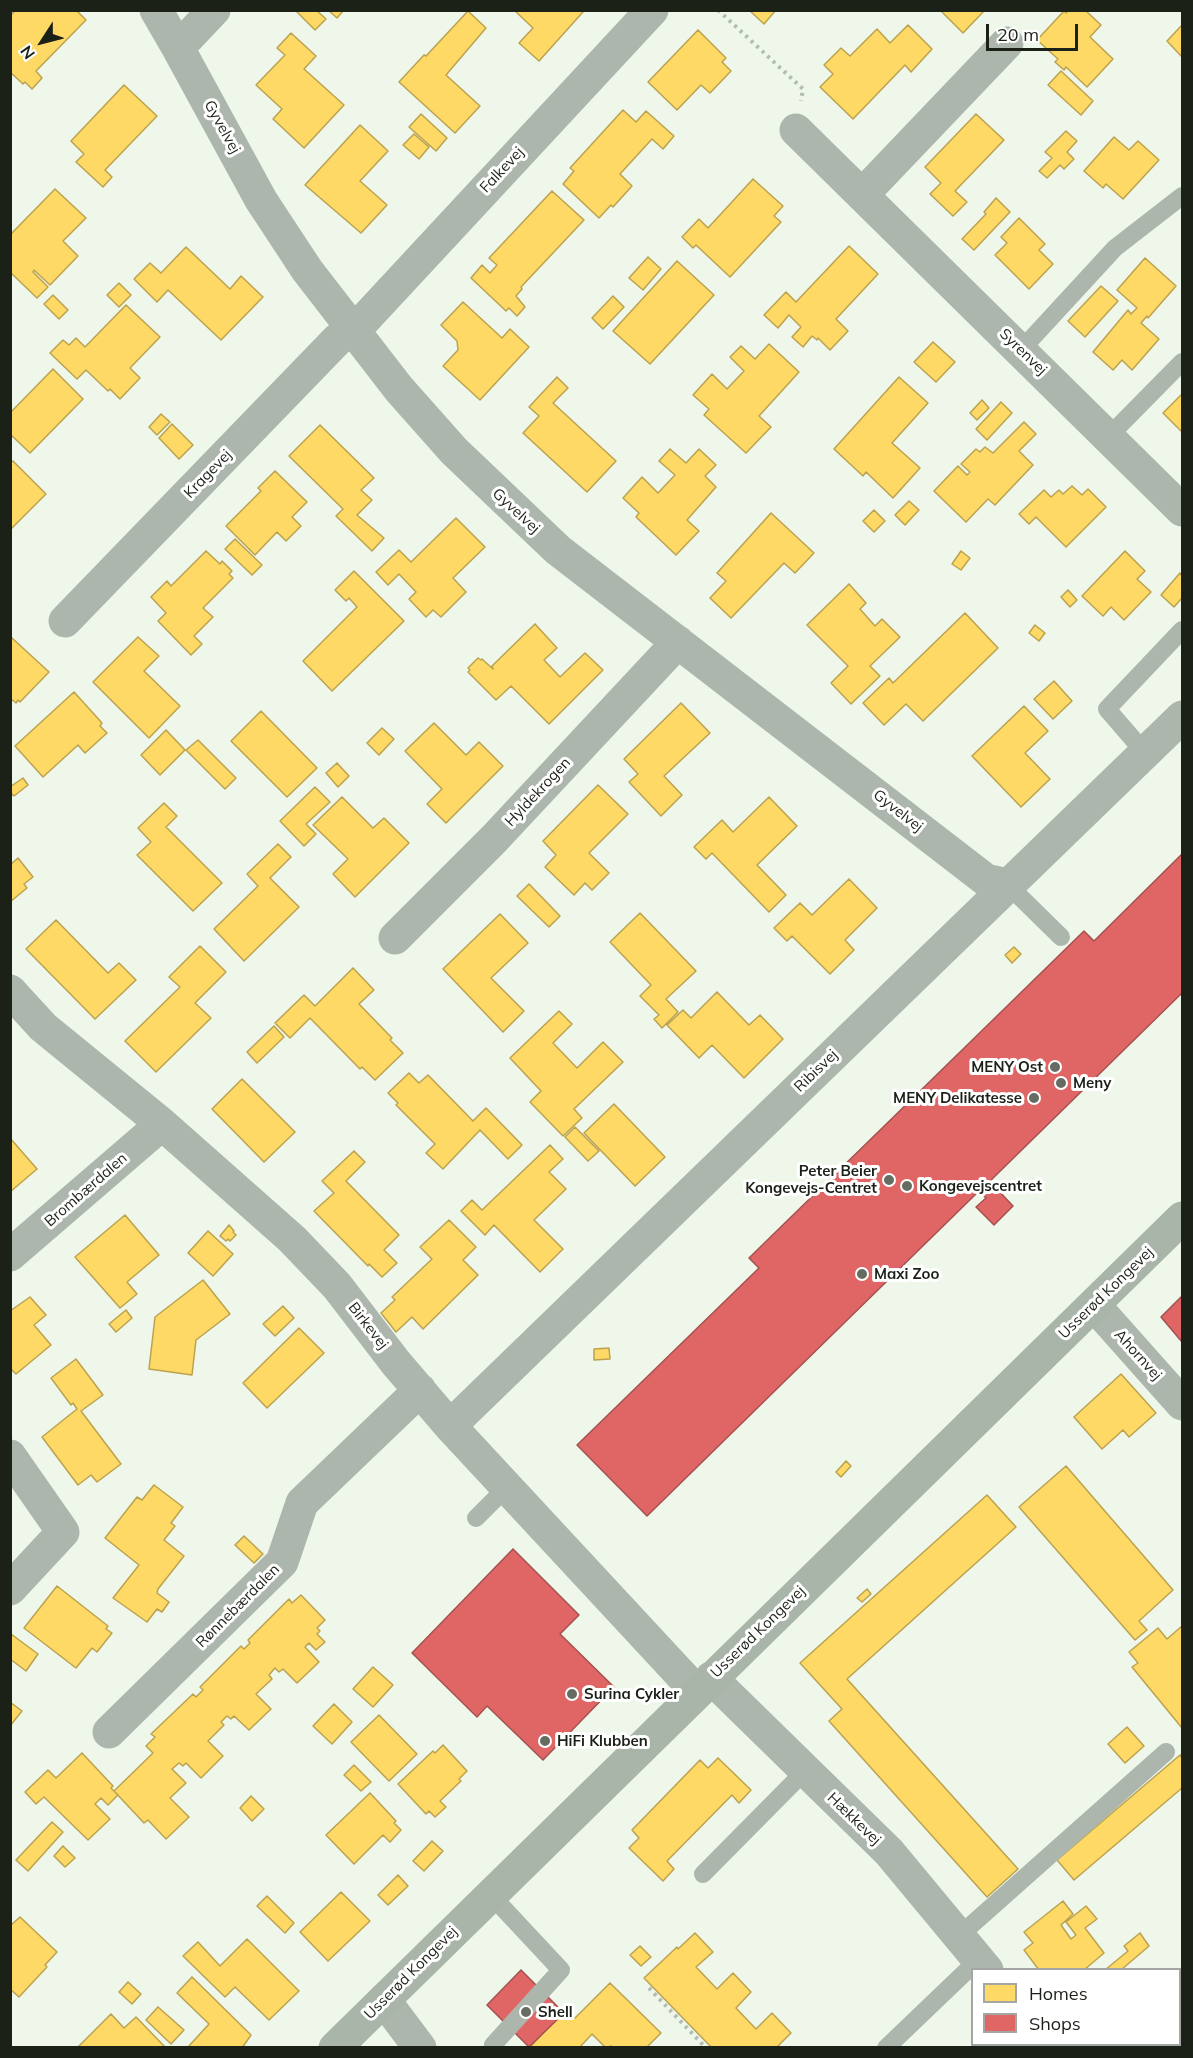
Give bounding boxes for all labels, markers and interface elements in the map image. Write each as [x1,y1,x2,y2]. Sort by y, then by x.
north arrow [12,12,72,72]
scale bar [989,12,1080,50]
text: 20 m [997,23,1039,46]
text: N [16,42,39,63]
street label: Gyvelvej [200,97,244,157]
street label: Falkevej [476,143,528,197]
street label: Syrenvej [996,325,1050,379]
street label: Kragevej [180,446,236,502]
street label: Gyvelvej [489,485,543,537]
street label: Hyldekrogen [501,754,575,830]
street label: Gyvelvej [869,786,927,836]
street label: Ribisvej [791,1046,841,1096]
place label: MENY Ost [971,1058,1043,1076]
marker: MENY Ost [1048,1060,1062,1074]
place label: Meny [1073,1074,1111,1092]
marker: Meny [1054,1076,1068,1090]
place label: MENY Delikatesse [893,1089,1022,1107]
marker: MENY Delikatesse [1027,1091,1041,1105]
street label: Brombærdalen [41,1149,131,1231]
place label: Peter Beier Kongevejs-Centret [745,1162,877,1197]
marker: Peter Beier Kongevejs-Centret [882,1173,896,1187]
place label: Kongevejscentret [919,1177,1042,1195]
marker: Kongevejscentret [900,1179,914,1193]
street label: Usserød Kongevej [1055,1243,1157,1343]
place label: Maxi Zoo [874,1265,939,1283]
marker: Maxi Zoo [855,1267,869,1281]
street label: Birkevej [344,1299,392,1353]
street label: Ahornvej [1111,1326,1165,1384]
street label: Rønnebærdalen [193,1561,283,1651]
street label: Usserød Kongevej [707,1582,809,1682]
place label: Surina Cykler [584,1685,679,1703]
marker: Surina Cykler [565,1687,579,1701]
place label: HiFi Klubben [557,1732,648,1750]
marker: HiFi Klubben [538,1734,552,1748]
street label: Hækkevej [823,1789,885,1849]
street label: Usserød Kongevej [361,1923,461,2023]
legend [971,1968,1181,2046]
text: Homes [1029,1982,1088,2005]
place label: Shell [538,2003,573,2021]
marker: Shell [519,2005,533,2019]
text: Shops [1029,2012,1081,2035]

